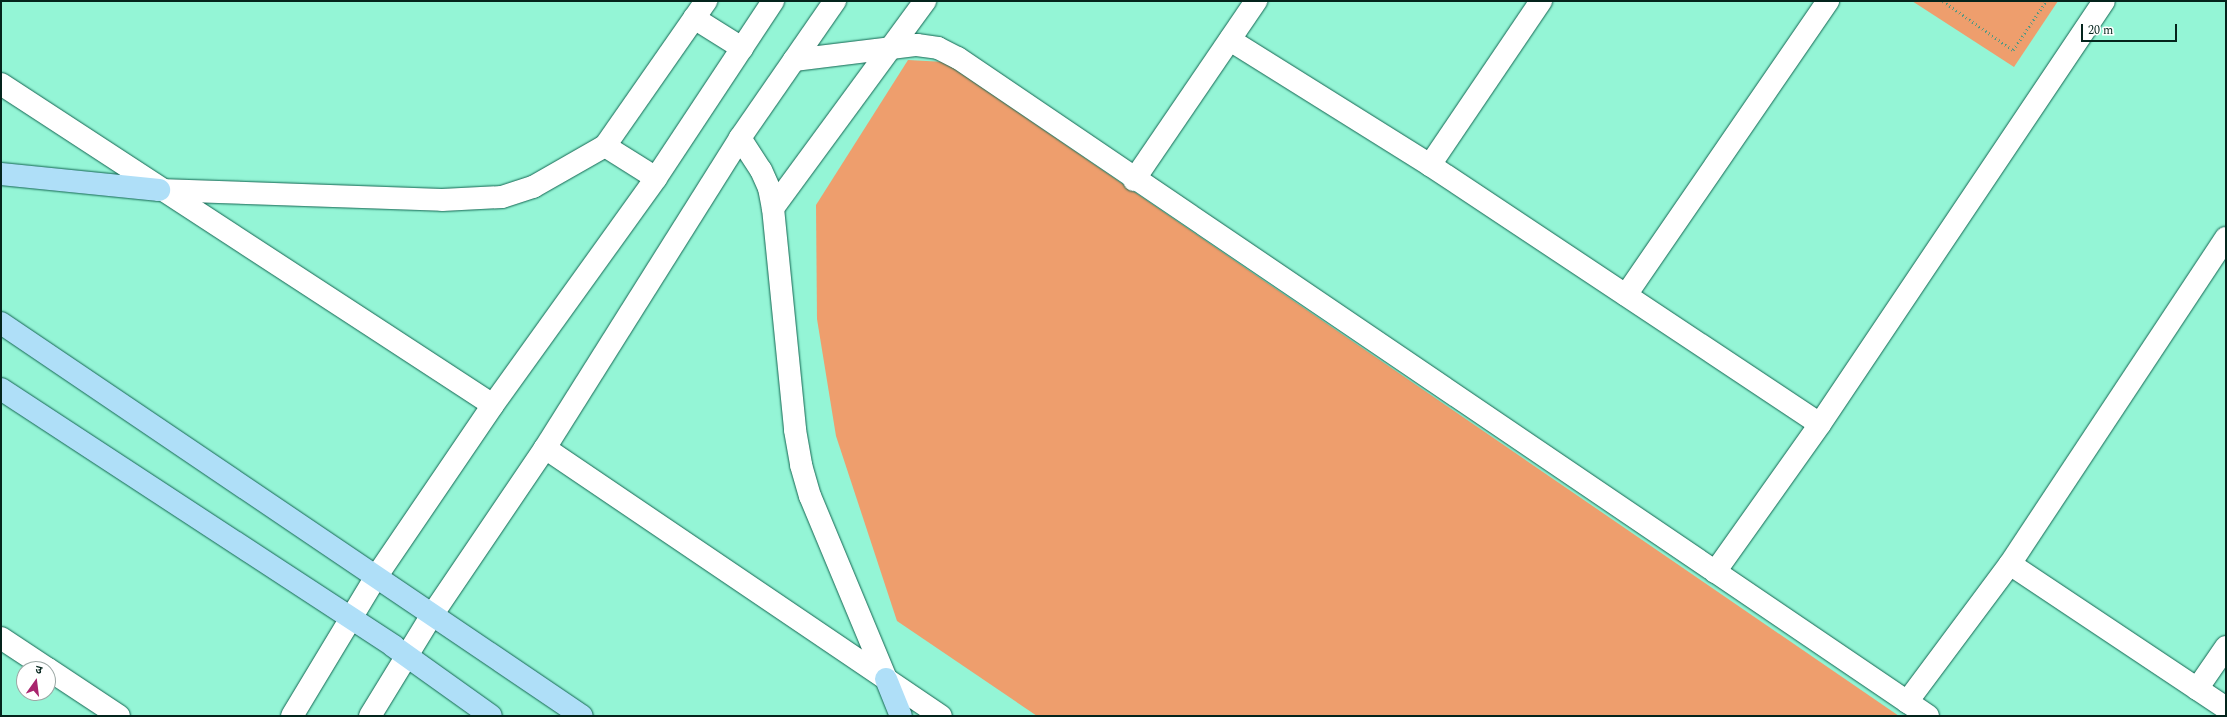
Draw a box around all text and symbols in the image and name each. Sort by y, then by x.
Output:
scale bar [2083,16,2179,42]
text: 20 m [2088,21,2113,40]
north arrow [16,661,56,701]
text: उ [34,661,44,679]

